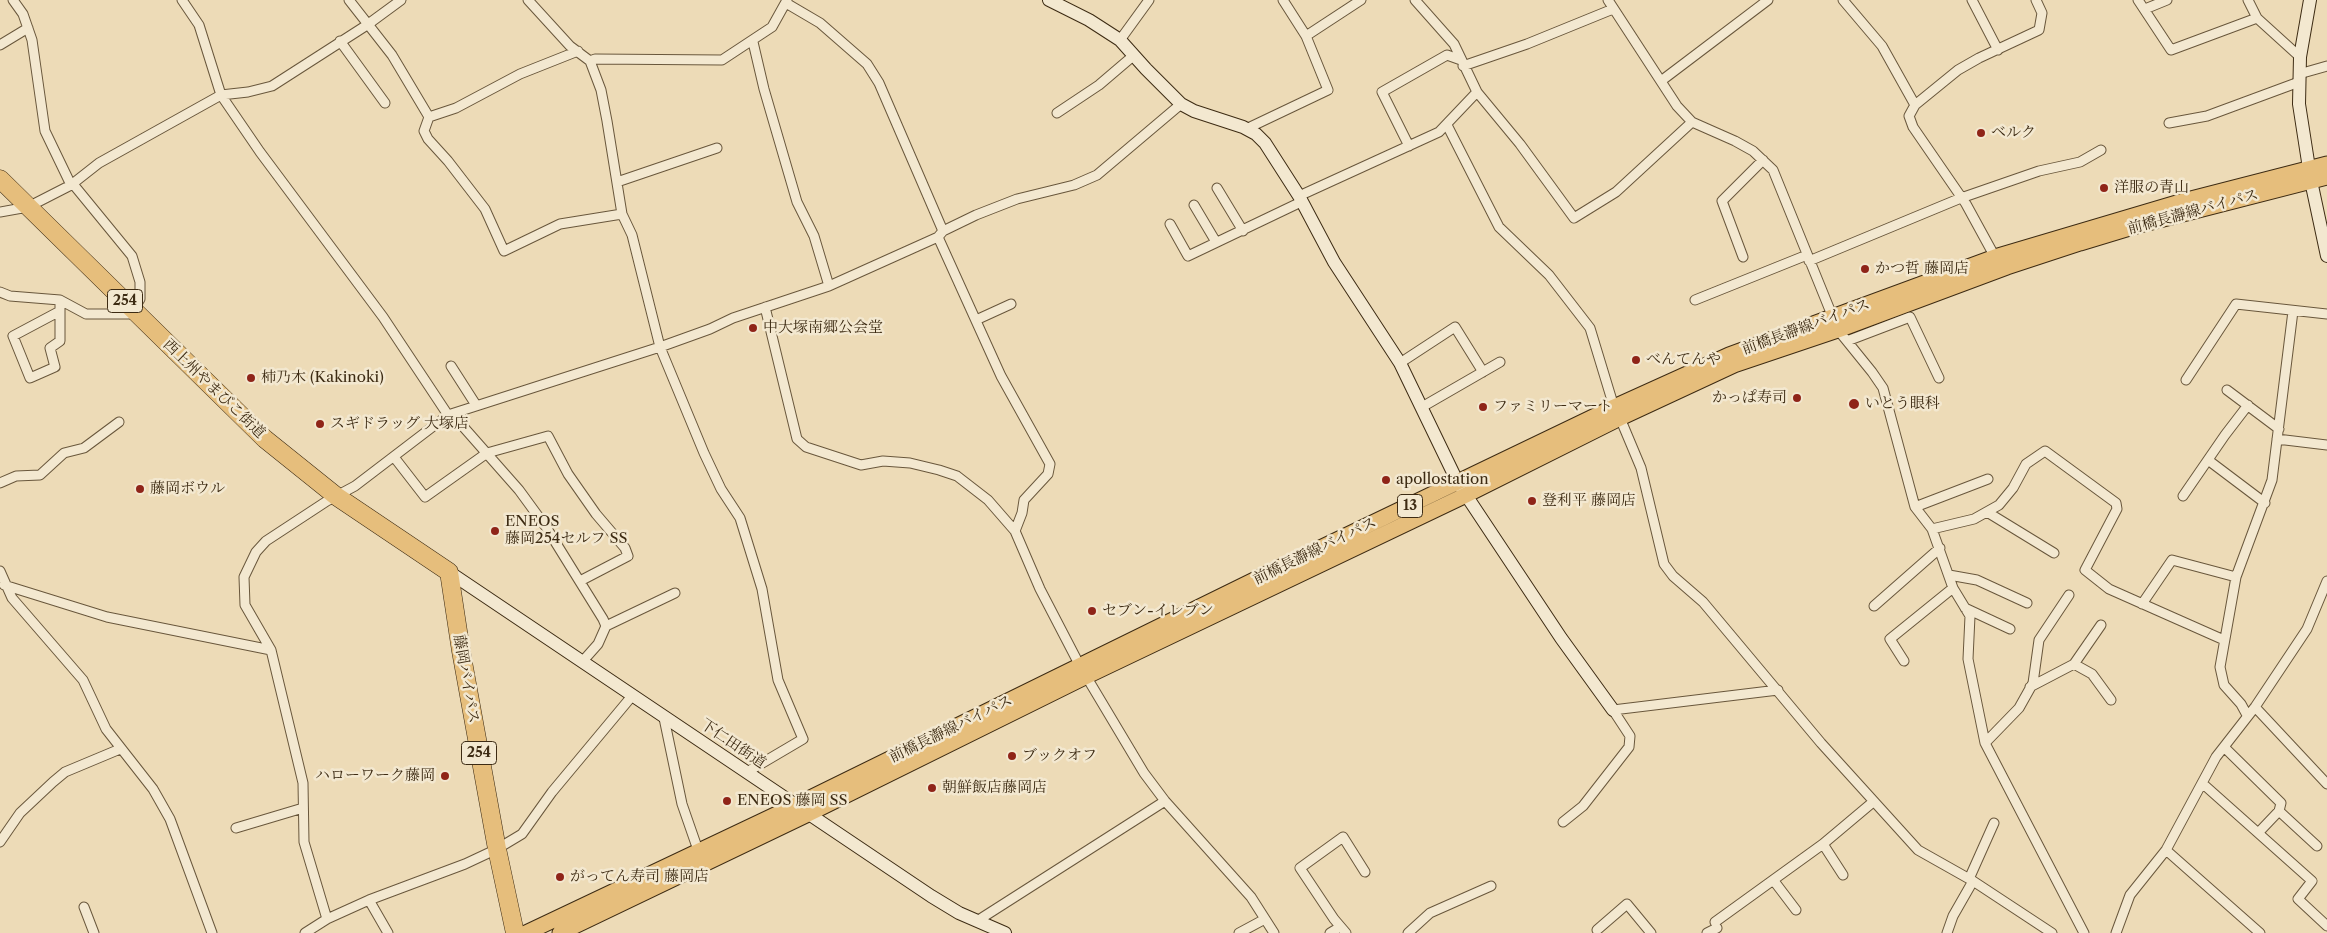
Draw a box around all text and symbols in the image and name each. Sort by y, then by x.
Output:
place label: ベルク [1991,124,2036,142]
marker: ベルク [1975,127,1987,139]
place label: 洋服の青山 [2114,179,2189,197]
marker: 洋服の青山 [2098,182,2110,194]
street label: 前橋長瀞線バイパス [2125,186,2261,238]
place label: かつ哲 藤岡店 [1875,260,1969,278]
marker: かつ哲 藤岡店 [1859,263,1871,275]
road number: 254 [108,290,142,312]
street label: 前橋長瀞線バイパス [1739,295,1873,359]
place label: 中大塚南郷公会堂 [763,319,883,337]
marker: 中大塚南郷公会堂 [747,322,759,334]
street label: 西上州やまびこ街道 [159,336,269,442]
place label: べんてんや [1646,351,1721,369]
marker: べんてんや [1630,354,1642,366]
place label: 柿乃木 (Kakinoki) [261,369,384,387]
marker: 柿乃木 (Kakinoki) [245,372,257,384]
place label: かっぱ寿司 [1712,389,1787,407]
marker: かっぱ寿司 [1791,392,1803,404]
place label: いとう眼科 [1865,395,1940,413]
marker: いとう眼科 [1847,397,1861,411]
place label: ファミリーマート [1493,398,1613,416]
marker: ファミリーマート [1477,401,1489,413]
place label: スギドラッグ 大塚店 [330,415,469,433]
marker: スギドラッグ 大塚店 [314,418,326,430]
place label: apollostation [1396,471,1489,489]
marker: apollostation [1380,474,1392,486]
place label: 藤岡ボウル [150,480,225,498]
marker: 藤岡ボウル [134,483,146,495]
place label: 登利平 藤岡店 [1542,492,1636,510]
road number: 13 [1398,494,1422,518]
marker: 登利平 藤岡店 [1526,495,1538,507]
place label: ENEOS 藤岡254セルフ SS [505,513,627,548]
street label: 前橋長瀞線バイパス [1250,513,1380,589]
marker: ENEOS 藤岡254セルフ SS [489,525,501,537]
place label: セブン-イレブン [1102,602,1214,620]
marker: セブン-イレブン [1086,605,1098,617]
street label: 藤岡バイパス [449,633,483,725]
street label: 前橋長瀞線バイパス [886,691,1016,767]
street label: 下仁田街道 [697,716,769,772]
road number: 254 [462,741,496,764]
place label: ブックオフ [1022,747,1097,765]
marker: ブックオフ [1006,750,1018,762]
place label: ハローワーク藤岡 [315,767,435,785]
marker: ハローワーク藤岡 [439,770,451,782]
place label: 朝鮮飯店藤岡店 [942,779,1047,797]
marker: 朝鮮飯店藤岡店 [926,782,938,794]
place label: ENEOS 藤岡 SS [737,792,847,810]
marker: ENEOS 藤岡 SS [721,795,733,807]
place label: がってん寿司 藤岡店 [570,868,709,886]
marker: がってん寿司 藤岡店 [554,871,566,883]

